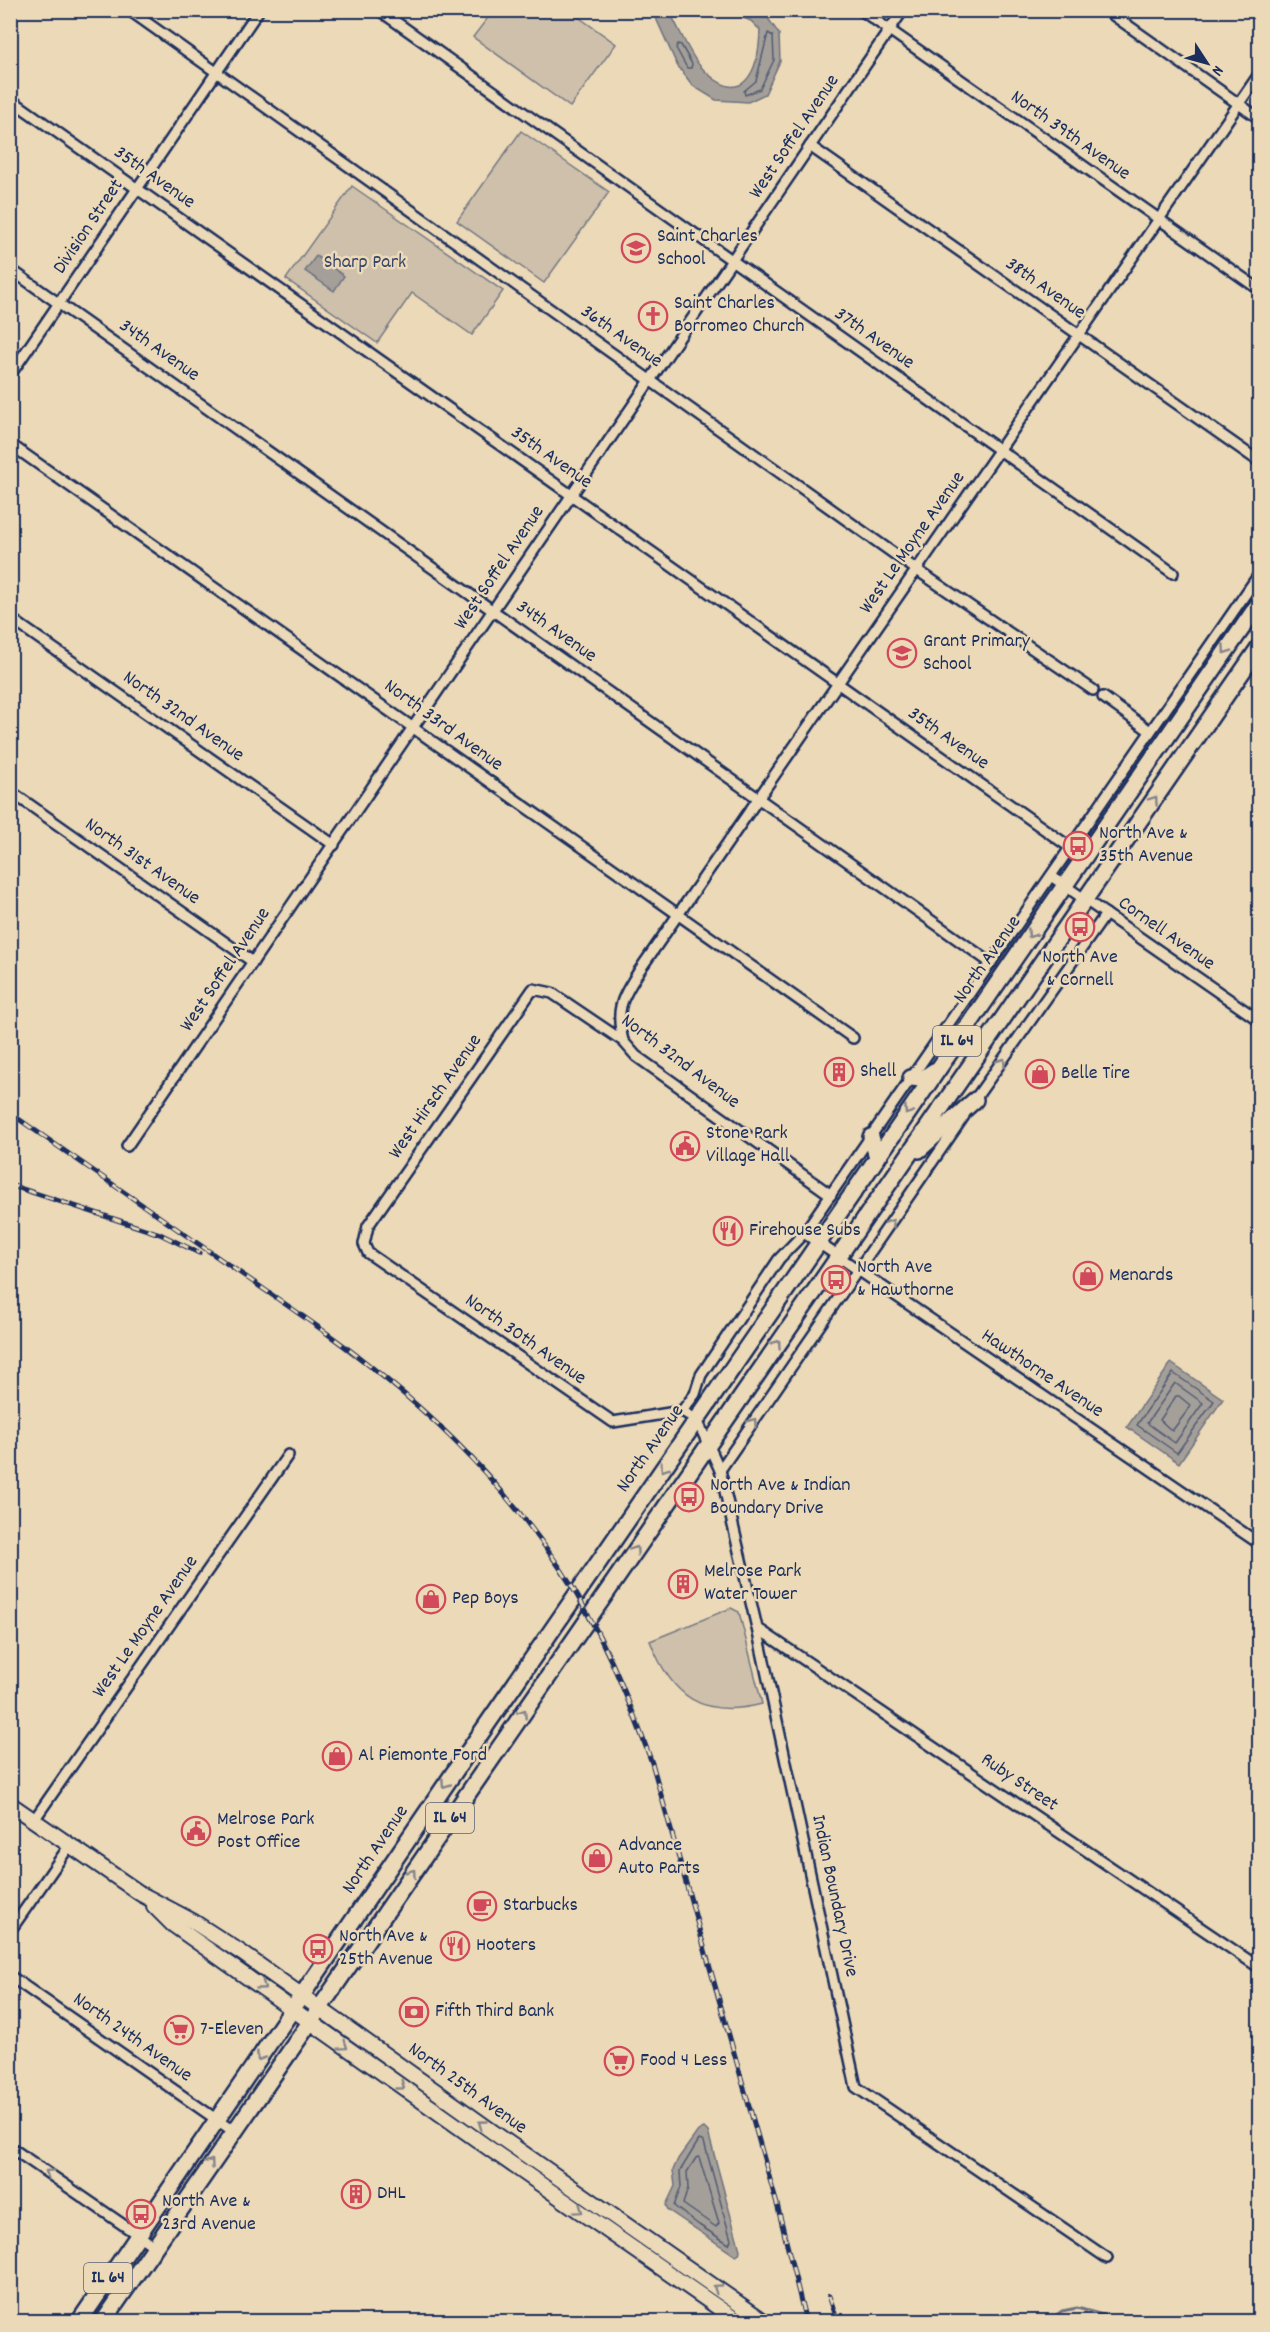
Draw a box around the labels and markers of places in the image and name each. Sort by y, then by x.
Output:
place label: Saint Charles School [657,223,758,274]
school or university icon: Saint Charles School [620,232,652,264]
place label: Saint Charles Borromeo Church [674,290,804,341]
church icon: Saint Charles Borromeo Church [637,300,669,332]
place label: Grant Primary School [923,628,1031,679]
school or university icon: Grant Primary School [886,637,918,669]
place label: North Ave & 35th Avenue [1099,820,1193,871]
bus stop icon: North Ave & 35th Avenue [1062,830,1094,862]
bus stop icon: North Ave & Cornell [1064,911,1096,943]
place label: North Ave & Cornell [1042,944,1118,995]
building icon: Shell [823,1056,855,1088]
place label: Shell [860,1058,897,1086]
shop icon: Belle Tire [1024,1058,1056,1090]
place label: Belle Tire [1061,1060,1130,1088]
place label: Stone Park Village Hall [706,1120,790,1171]
public building icon: Stone Park Village Hall [669,1130,701,1162]
restaurant icon: Firehouse Subs [712,1215,744,1247]
place label: Firehouse Subs [749,1217,861,1245]
place label: North Ave & Hawthorne [857,1254,954,1305]
shop icon: Menards [1072,1260,1104,1292]
place label: Menards [1109,1262,1173,1290]
bus stop icon: North Ave & Hawthorne [820,1264,852,1296]
place label: North Ave & Indian Boundary Drive [710,1472,850,1523]
bus stop icon: North Ave & Indian Boundary Drive [673,1481,705,1513]
place label: Melrose Park Water Tower [704,1558,801,1609]
building icon: Melrose Park Water Tower [667,1568,699,1600]
shop icon: Pep Boys [415,1583,447,1615]
place label: Pep Boys [452,1585,519,1613]
shop icon: Al Piemonte Ford [321,1740,353,1772]
place label: Al Piemonte Ford [358,1742,487,1770]
place label: Melrose Park Post Office [217,1806,314,1857]
public building icon: Melrose Park Post Office [180,1815,212,1847]
place label: Advance Auto Parts [618,1832,700,1883]
shop icon: Advance Auto Parts [581,1842,613,1874]
cafe icon: Starbucks [466,1890,498,1922]
place label: Starbucks [503,1892,578,1920]
place label: North Ave & 25th Avenue [339,1923,433,1974]
restaurant icon: Hooters [439,1930,471,1962]
place label: Hooters [476,1932,536,1960]
bus stop icon: North Ave & 25th Avenue [302,1933,334,1965]
bank icon: Fifth Third Bank [398,1996,430,2028]
place label: Fifth Third Bank [435,1998,554,2026]
supermarket icon: 7-Eleven [163,2014,195,2046]
place label: 7-Eleven [200,2016,264,2044]
supermarket icon: Food 4 Less [603,2045,635,2077]
place label: Food 4 Less [640,2047,727,2075]
building icon: DHL [340,2178,372,2210]
place label: DHL [377,2180,406,2208]
place label: North Ave & 23rd Avenue [162,2188,256,2239]
bus stop icon: North Ave & 23rd Avenue [125,2198,157,2230]

